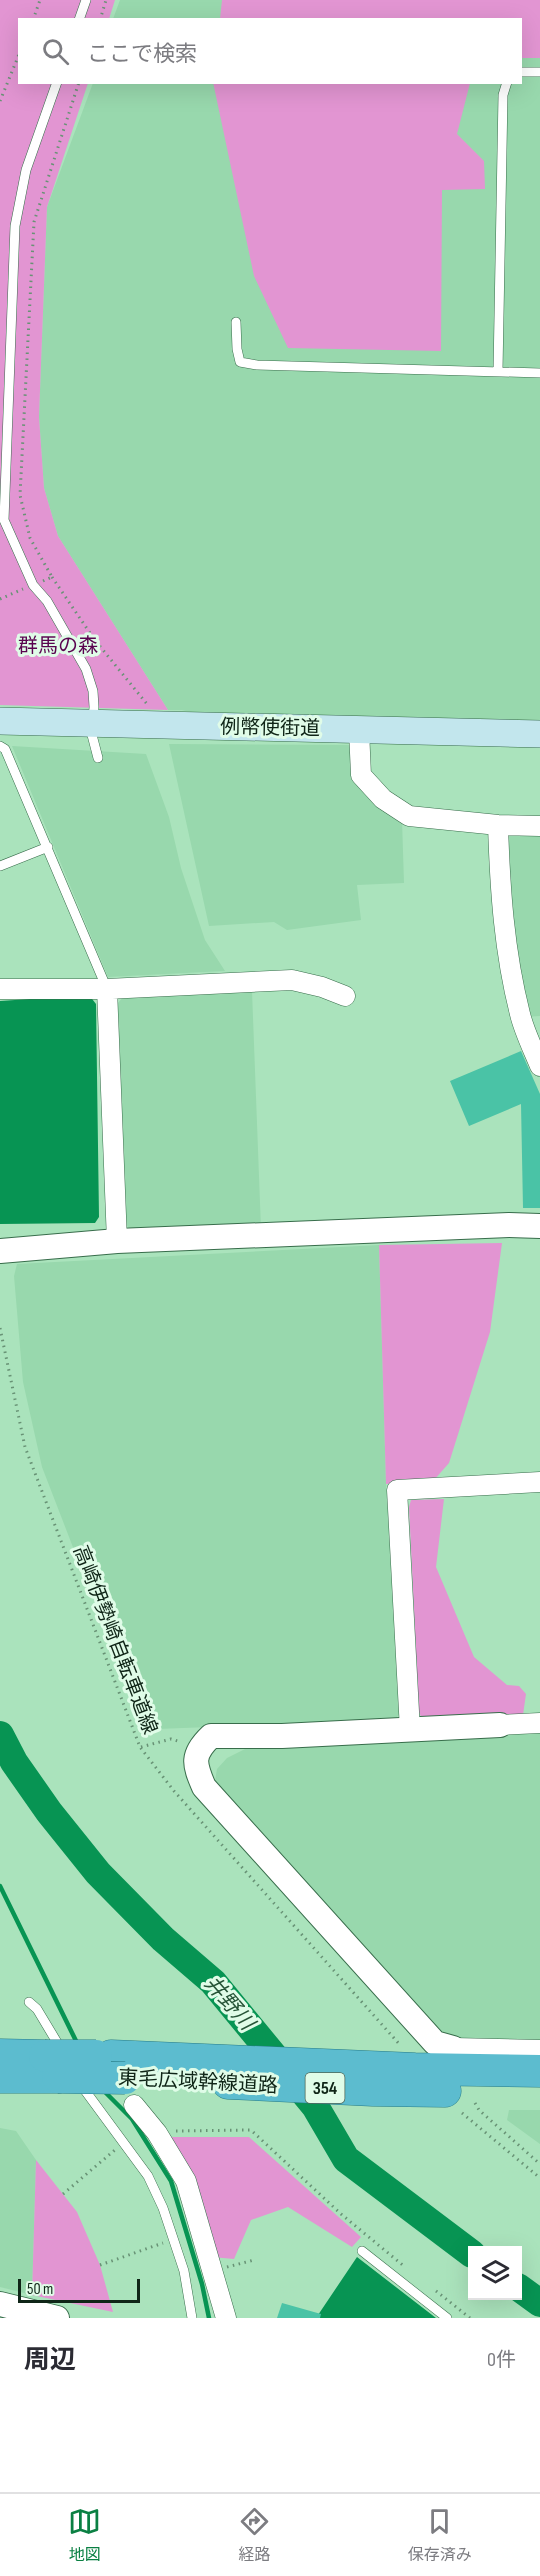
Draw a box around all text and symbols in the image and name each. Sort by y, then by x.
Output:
search box [18,18,522,84]
icon: search [39,35,72,68]
text: ここで検索 [87,41,197,68]
park label: 群馬の森 [18,634,98,658]
street label: 例幣使街道 [220,715,320,741]
street label: 高崎伊勢崎自転車道線 [68,1542,162,1738]
water label: 井野川 [199,1971,260,2036]
street label: 東毛広域幹線道路 [117,2066,279,2098]
road number: 354 [306,2073,344,2103]
map controls [468,2246,522,2300]
button: layers [468,2246,522,2300]
scale bar [18,2276,140,2304]
text: 50 m [27,2280,53,2299]
text: 周辺 [24,2345,76,2376]
text: 0件 [487,2348,516,2372]
tab: 地図 [68,2505,101,2565]
tab: 経路 [238,2505,271,2565]
tab: 保存済み [408,2505,472,2565]

